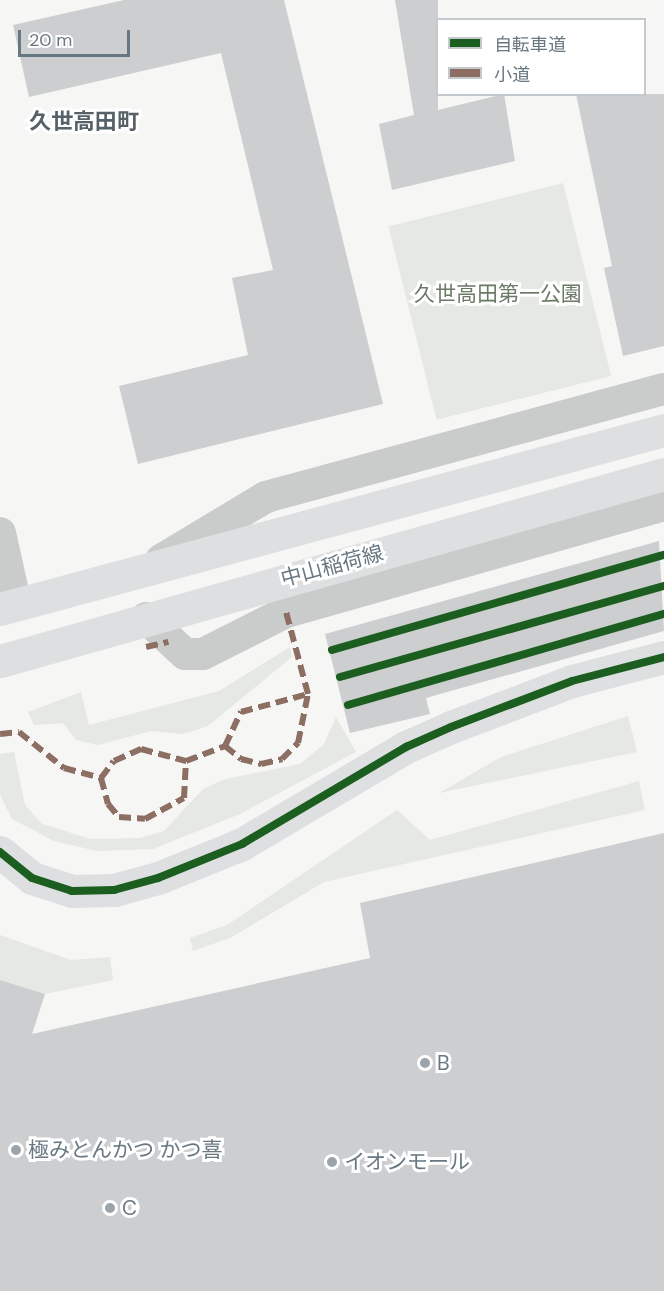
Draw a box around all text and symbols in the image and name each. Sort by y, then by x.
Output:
scale bar [21,18,134,56]
legend [436,18,646,96]
text: 20 m [29,28,72,52]
text: 自転車道 [494,33,566,57]
text: 小道 [494,63,530,87]
district label: 久世高田町 [29,109,139,135]
park label: 久世高田第一公園 [414,281,582,307]
street label: 中山稲荷線 [278,540,386,592]
place label: B [437,1050,450,1076]
marker: B [418,1056,432,1070]
place label: 極みとんかつ かつ喜 [28,1137,223,1163]
marker: 極みとんかつ かつ喜 [9,1143,23,1157]
place label: イオンモール [344,1149,470,1175]
marker: イオンモール [325,1155,339,1169]
place label: C [122,1195,137,1221]
marker: C [103,1201,117,1215]

